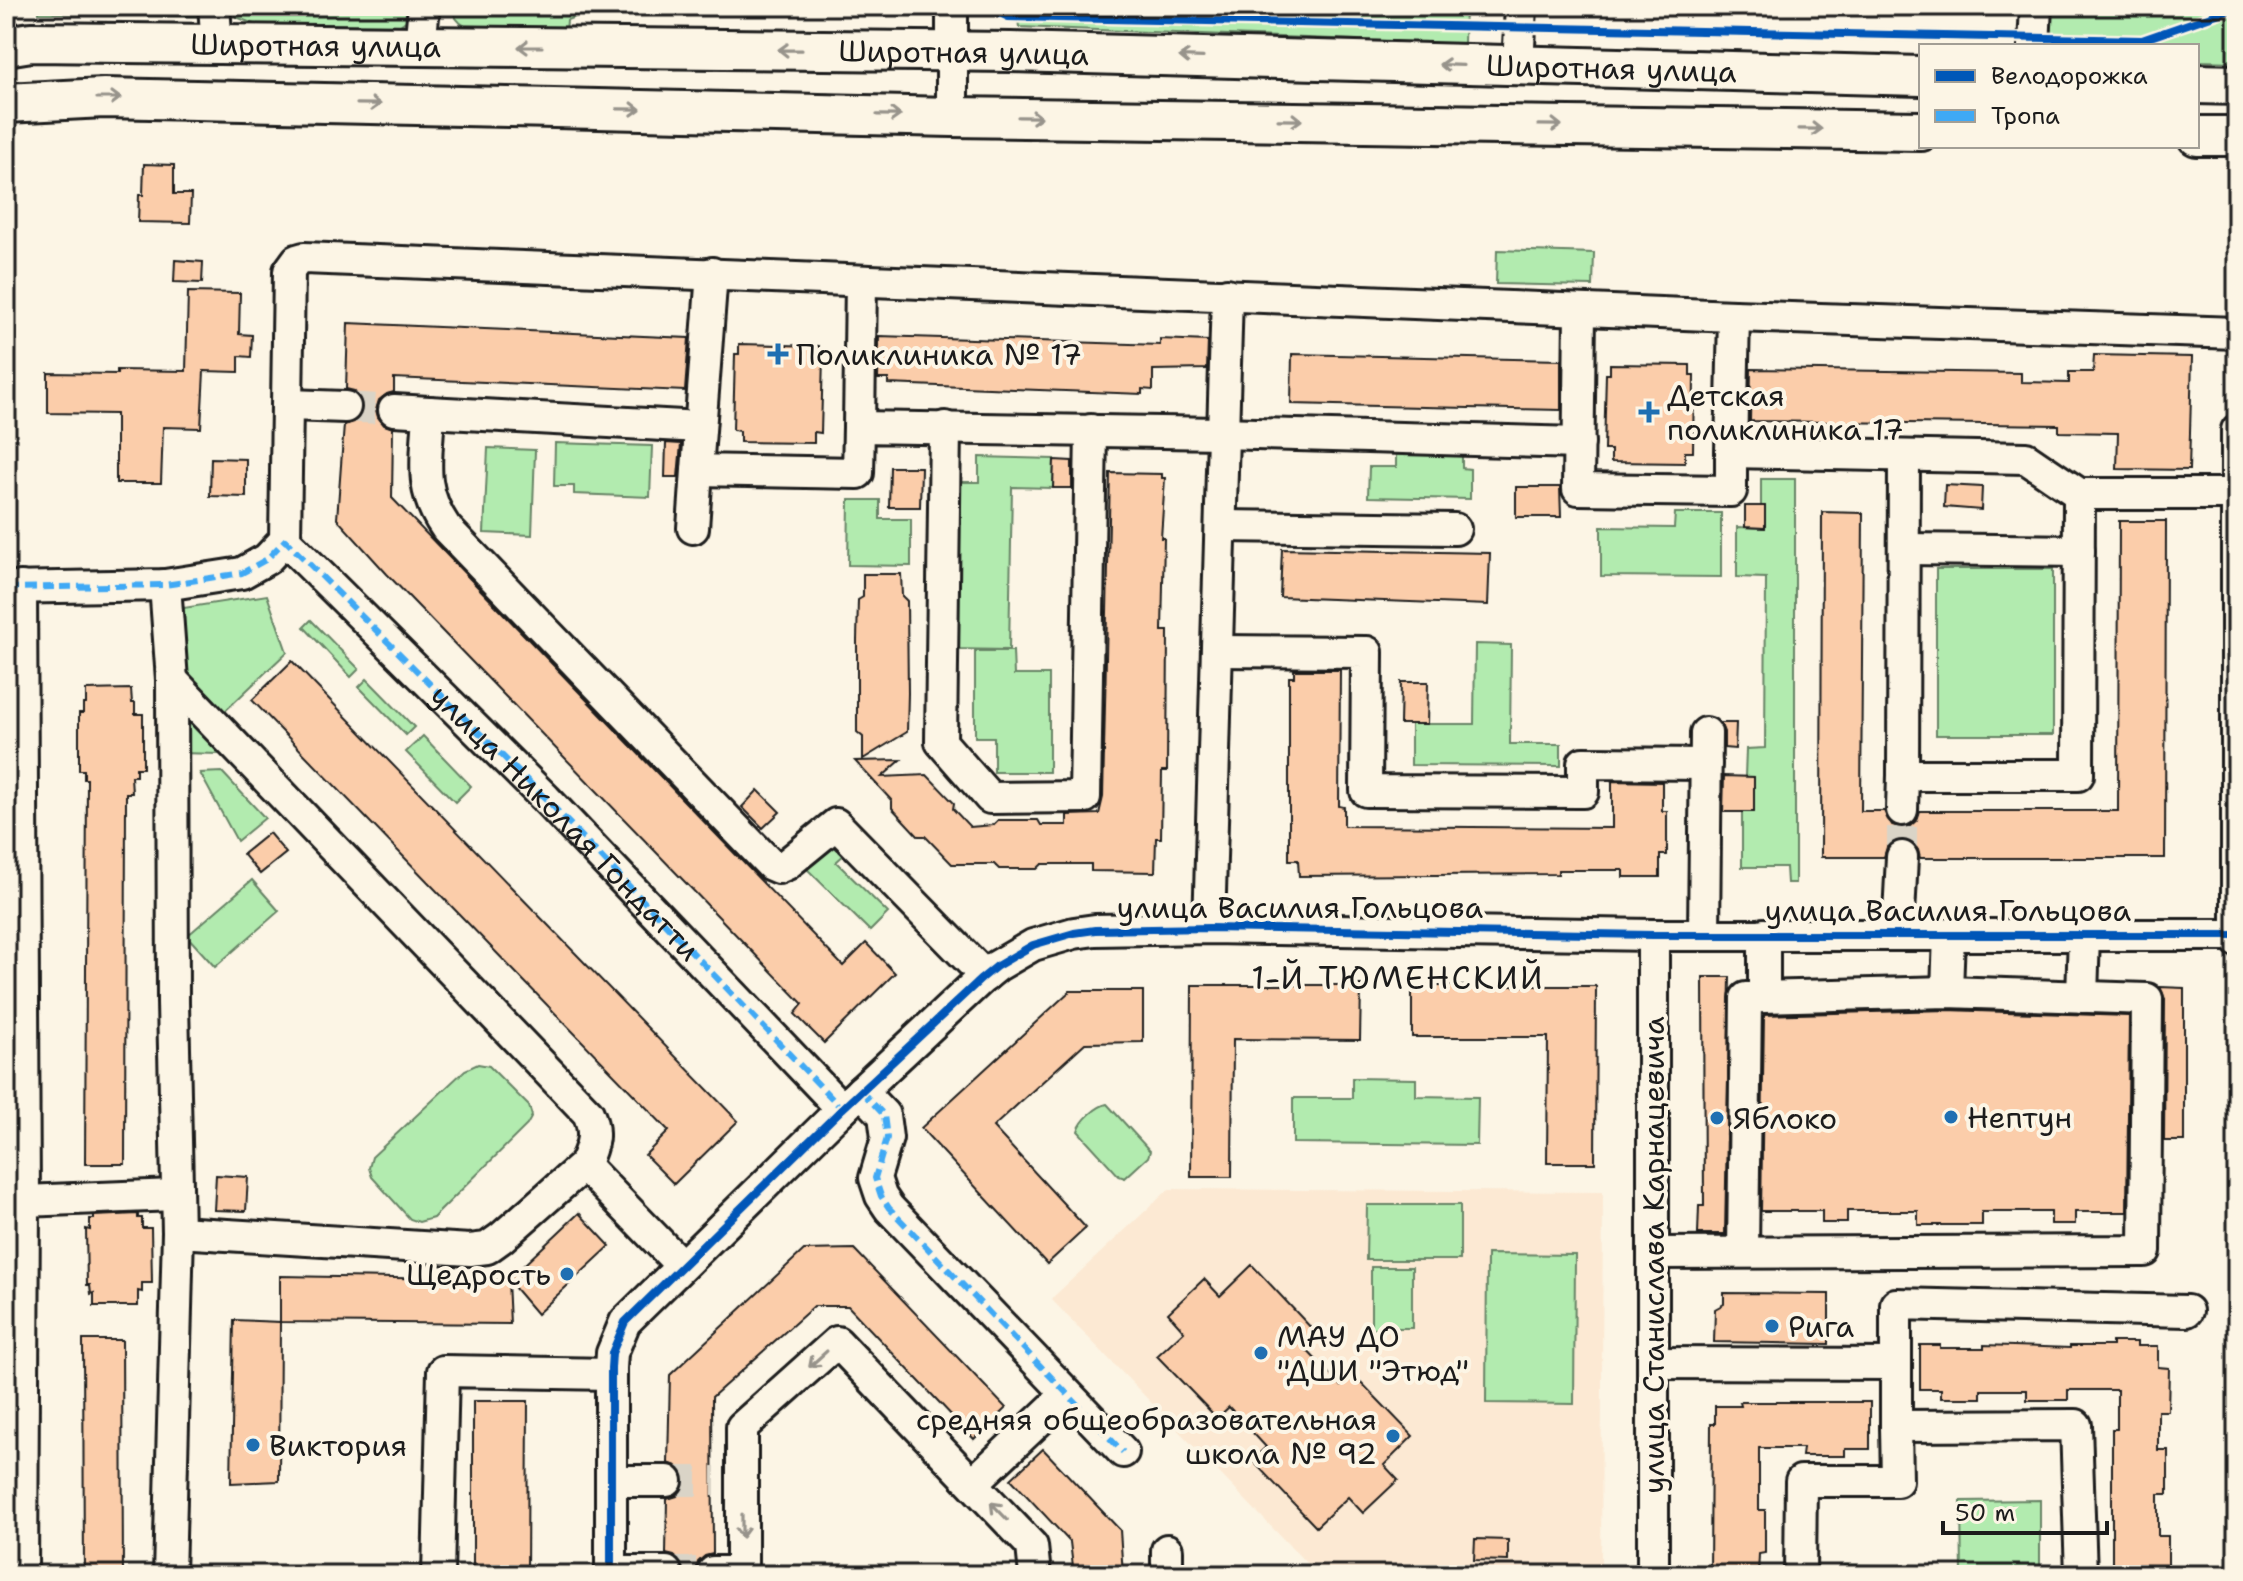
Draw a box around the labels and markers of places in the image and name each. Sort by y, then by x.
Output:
place label: Поликлиника № 17 [796,334,1082,375]
marker: Поликлиника № 17 [767,343,789,365]
place label: Детская поликлиника 17 [1667,375,1904,450]
marker: Детская поликлиника 17 [1638,401,1660,423]
place label: Нептун [1967,1097,2072,1138]
place label: Яблоко [1733,1098,1837,1139]
marker: Нептун [1942,1108,1960,1126]
marker: Яблоко [1708,1109,1726,1127]
place label: Щедрость [406,1254,551,1295]
marker: Щедрость [558,1265,576,1283]
place label: Рига [1788,1306,1855,1347]
place label: МАУ ДО "ДШИ "Этюд" [1277,1316,1469,1391]
marker: Рига [1763,1317,1781,1335]
marker: МАУ ДО "ДШИ "Этюд" [1252,1344,1270,1362]
place label: средняя общеобразовательная школа № 92 [916,1399,1377,1474]
place label: Виктория [269,1425,407,1466]
marker: средняя общеобразовательная школа № 92 [1384,1427,1402,1445]
marker: Виктория [244,1436,262,1454]

